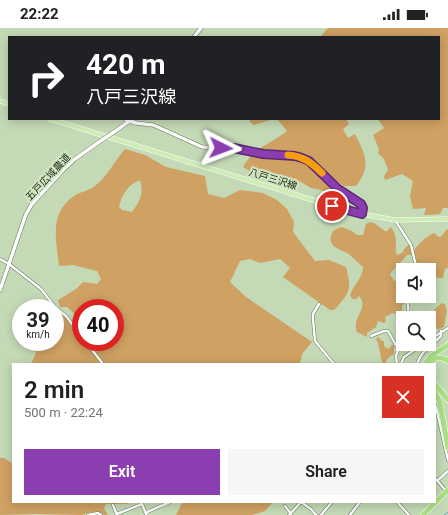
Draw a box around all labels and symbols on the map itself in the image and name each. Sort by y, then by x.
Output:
position arrow [200,127,242,169]
street label: 五戸広域農道 [24,151,72,203]
street label: 八戸三沢線 [247,166,299,192]
pin [315,189,349,223]
speed limit sign: 40 [72,299,124,351]

